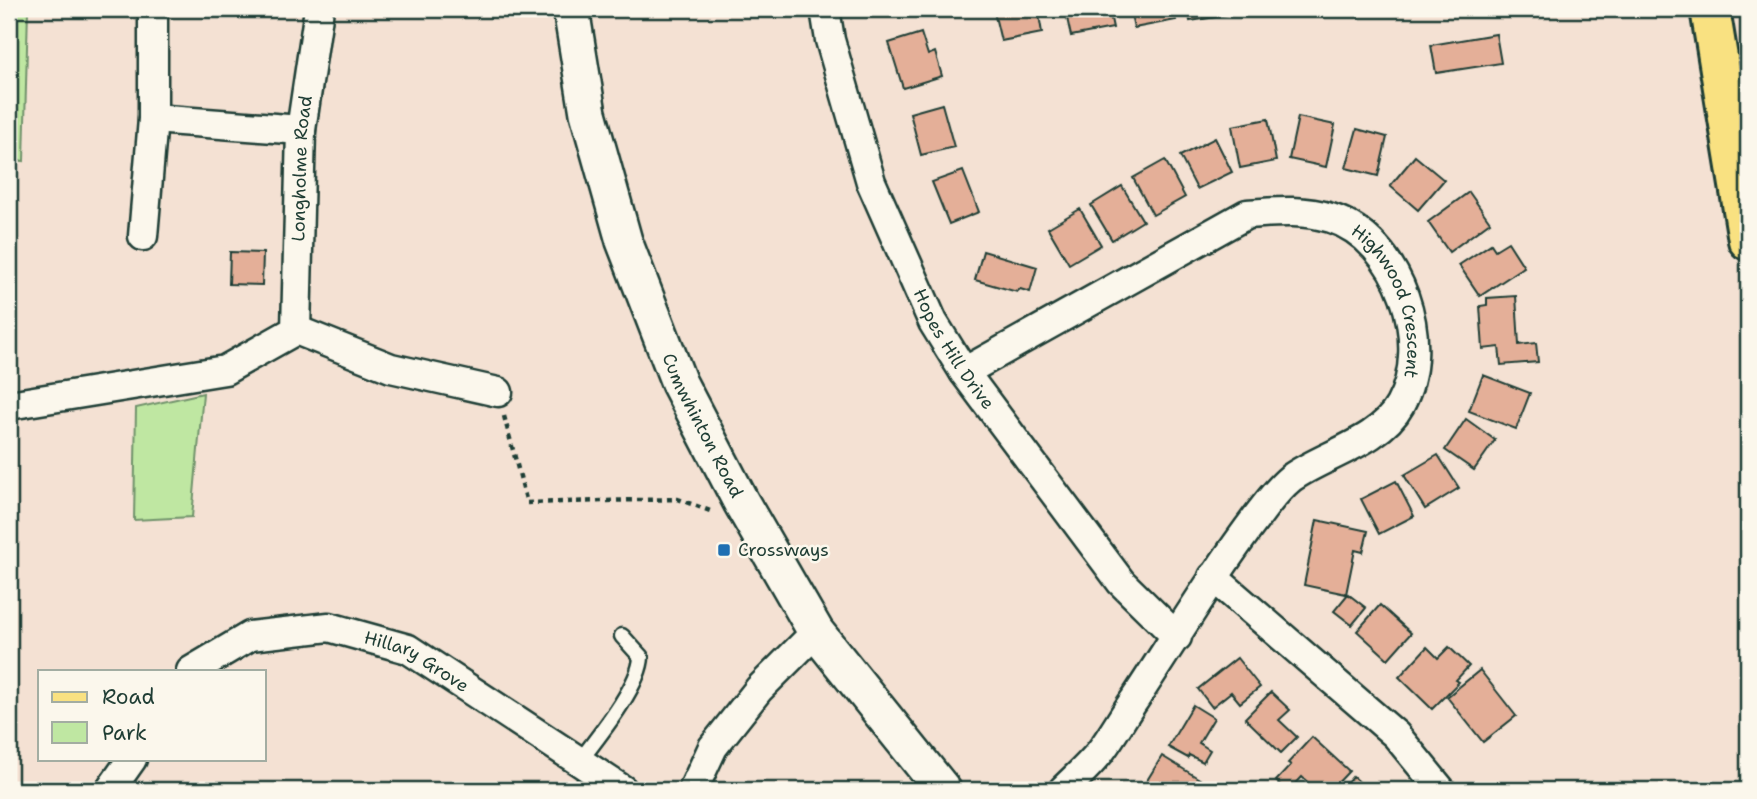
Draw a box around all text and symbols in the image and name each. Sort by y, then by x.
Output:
street label: Longholme Road [286,94,318,242]
street label: Highwood Crescent [1346,219,1425,380]
street label: Hopes Hill Drive [908,285,1000,414]
street label: Cumwhinton Road [657,350,749,502]
place label: Crossways [738,538,829,562]
marker: Crossways [716,542,732,558]
street label: Hillary Grove [362,625,474,698]
legend [38,670,266,760]
text: Road [102,683,155,711]
text: Park [102,719,147,747]

